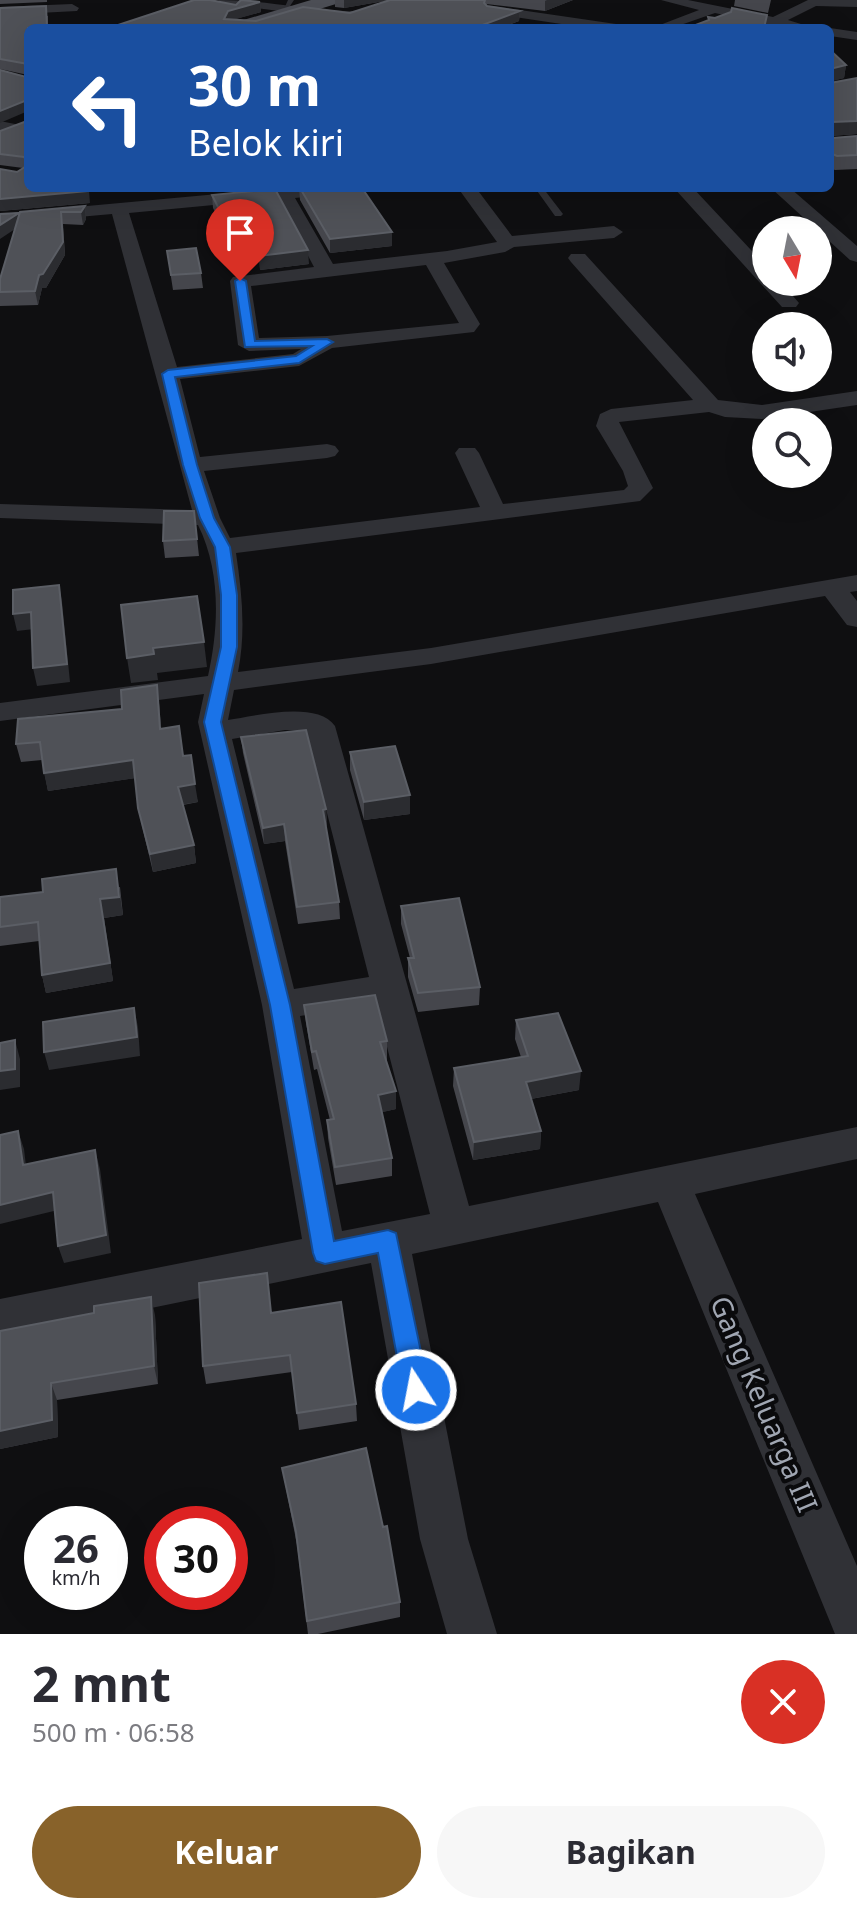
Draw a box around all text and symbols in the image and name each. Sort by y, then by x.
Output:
text: 30 m [188,46,321,122]
icon: left [56,56,160,160]
text: Belok kiri [188,118,344,167]
pin [206,199,274,281]
icon: arrive [218,211,262,255]
north arrow [752,216,832,296]
map controls [752,216,832,488]
button: sound [752,312,832,392]
button: search [752,408,832,488]
street label: Gang Keluarga III [702,1290,828,1517]
position arrow [374,1348,458,1432]
speed limit sign: 30 [144,1506,248,1610]
text: 26 [53,1520,99,1575]
text: km/h [51,1564,101,1591]
text: 2 mnt [32,1651,171,1716]
button: close [741,1660,825,1744]
text: 500 m · 06:58 [32,1714,195,1750]
button: Keluar [32,1806,421,1898]
button: Bagikan [437,1806,825,1898]

